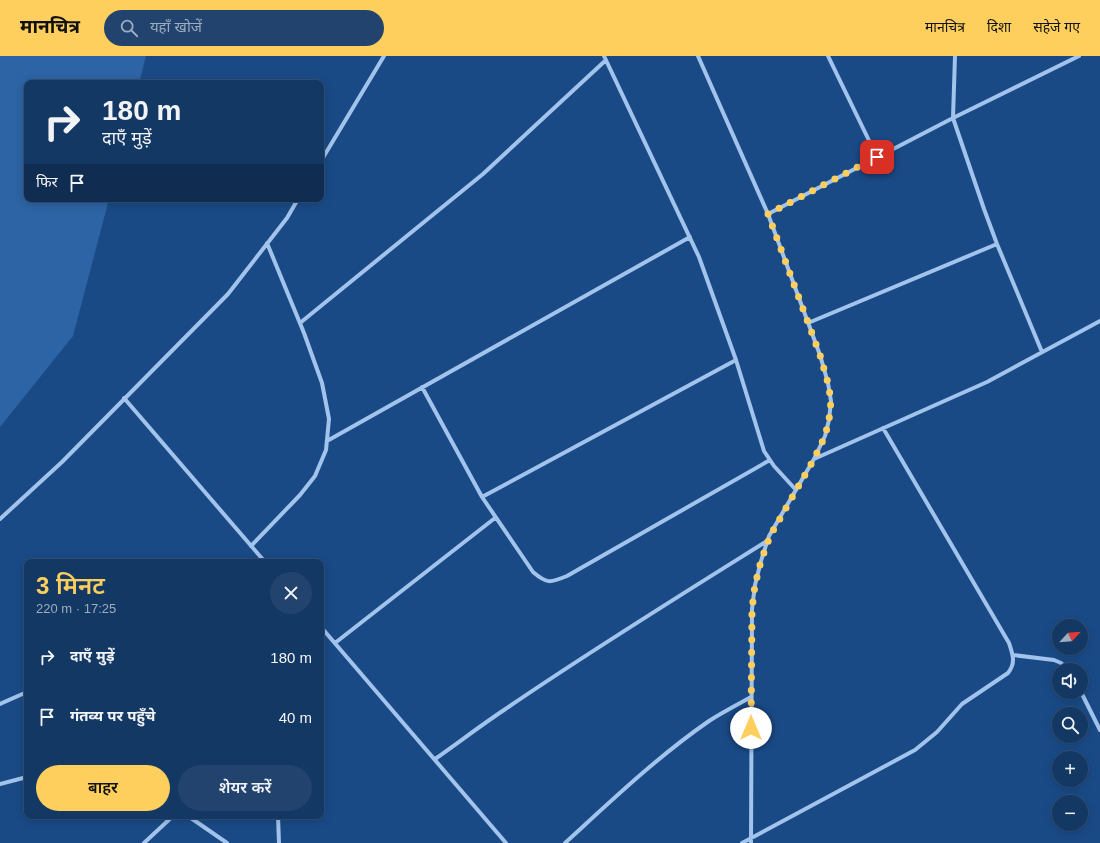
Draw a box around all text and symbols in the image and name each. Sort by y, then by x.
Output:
search box [104,10,384,46]
text: मानचित्र [20,16,80,37]
icon: search [118,17,140,39]
text: यहाँ खोजें [150,18,202,35]
text: मानचित्र [925,19,965,35]
text: दिशा [987,19,1011,35]
text: सहेजे गए [1033,19,1080,35]
text: 180 m [102,95,181,126]
icon: right [36,96,88,148]
text: दाएँ मुड़ें [102,128,152,148]
pin [860,140,894,174]
icon: arrive [866,146,888,168]
icon: arrive [66,172,88,194]
text: फिर [36,173,58,190]
text: 3 मिनट [36,572,105,599]
button: close [270,572,312,614]
text: 220 m · 17:25 [36,601,116,616]
north arrow [1052,619,1088,655]
map controls [1052,619,1088,831]
icon: right [36,646,58,668]
text: दाएँ मुड़ें [70,647,114,664]
text: 180 m [270,649,312,666]
button: sound [1052,663,1088,699]
icon: arrive [36,706,58,728]
text: गंतव्य पर पहुँचे [70,707,155,724]
position arrow [730,707,772,749]
button: search [1052,707,1088,743]
text: 40 m [279,709,312,726]
button: + [1052,751,1088,787]
button: बाहर [36,765,170,811]
button: शेयर करें [178,765,312,811]
button: − [1052,795,1088,831]

